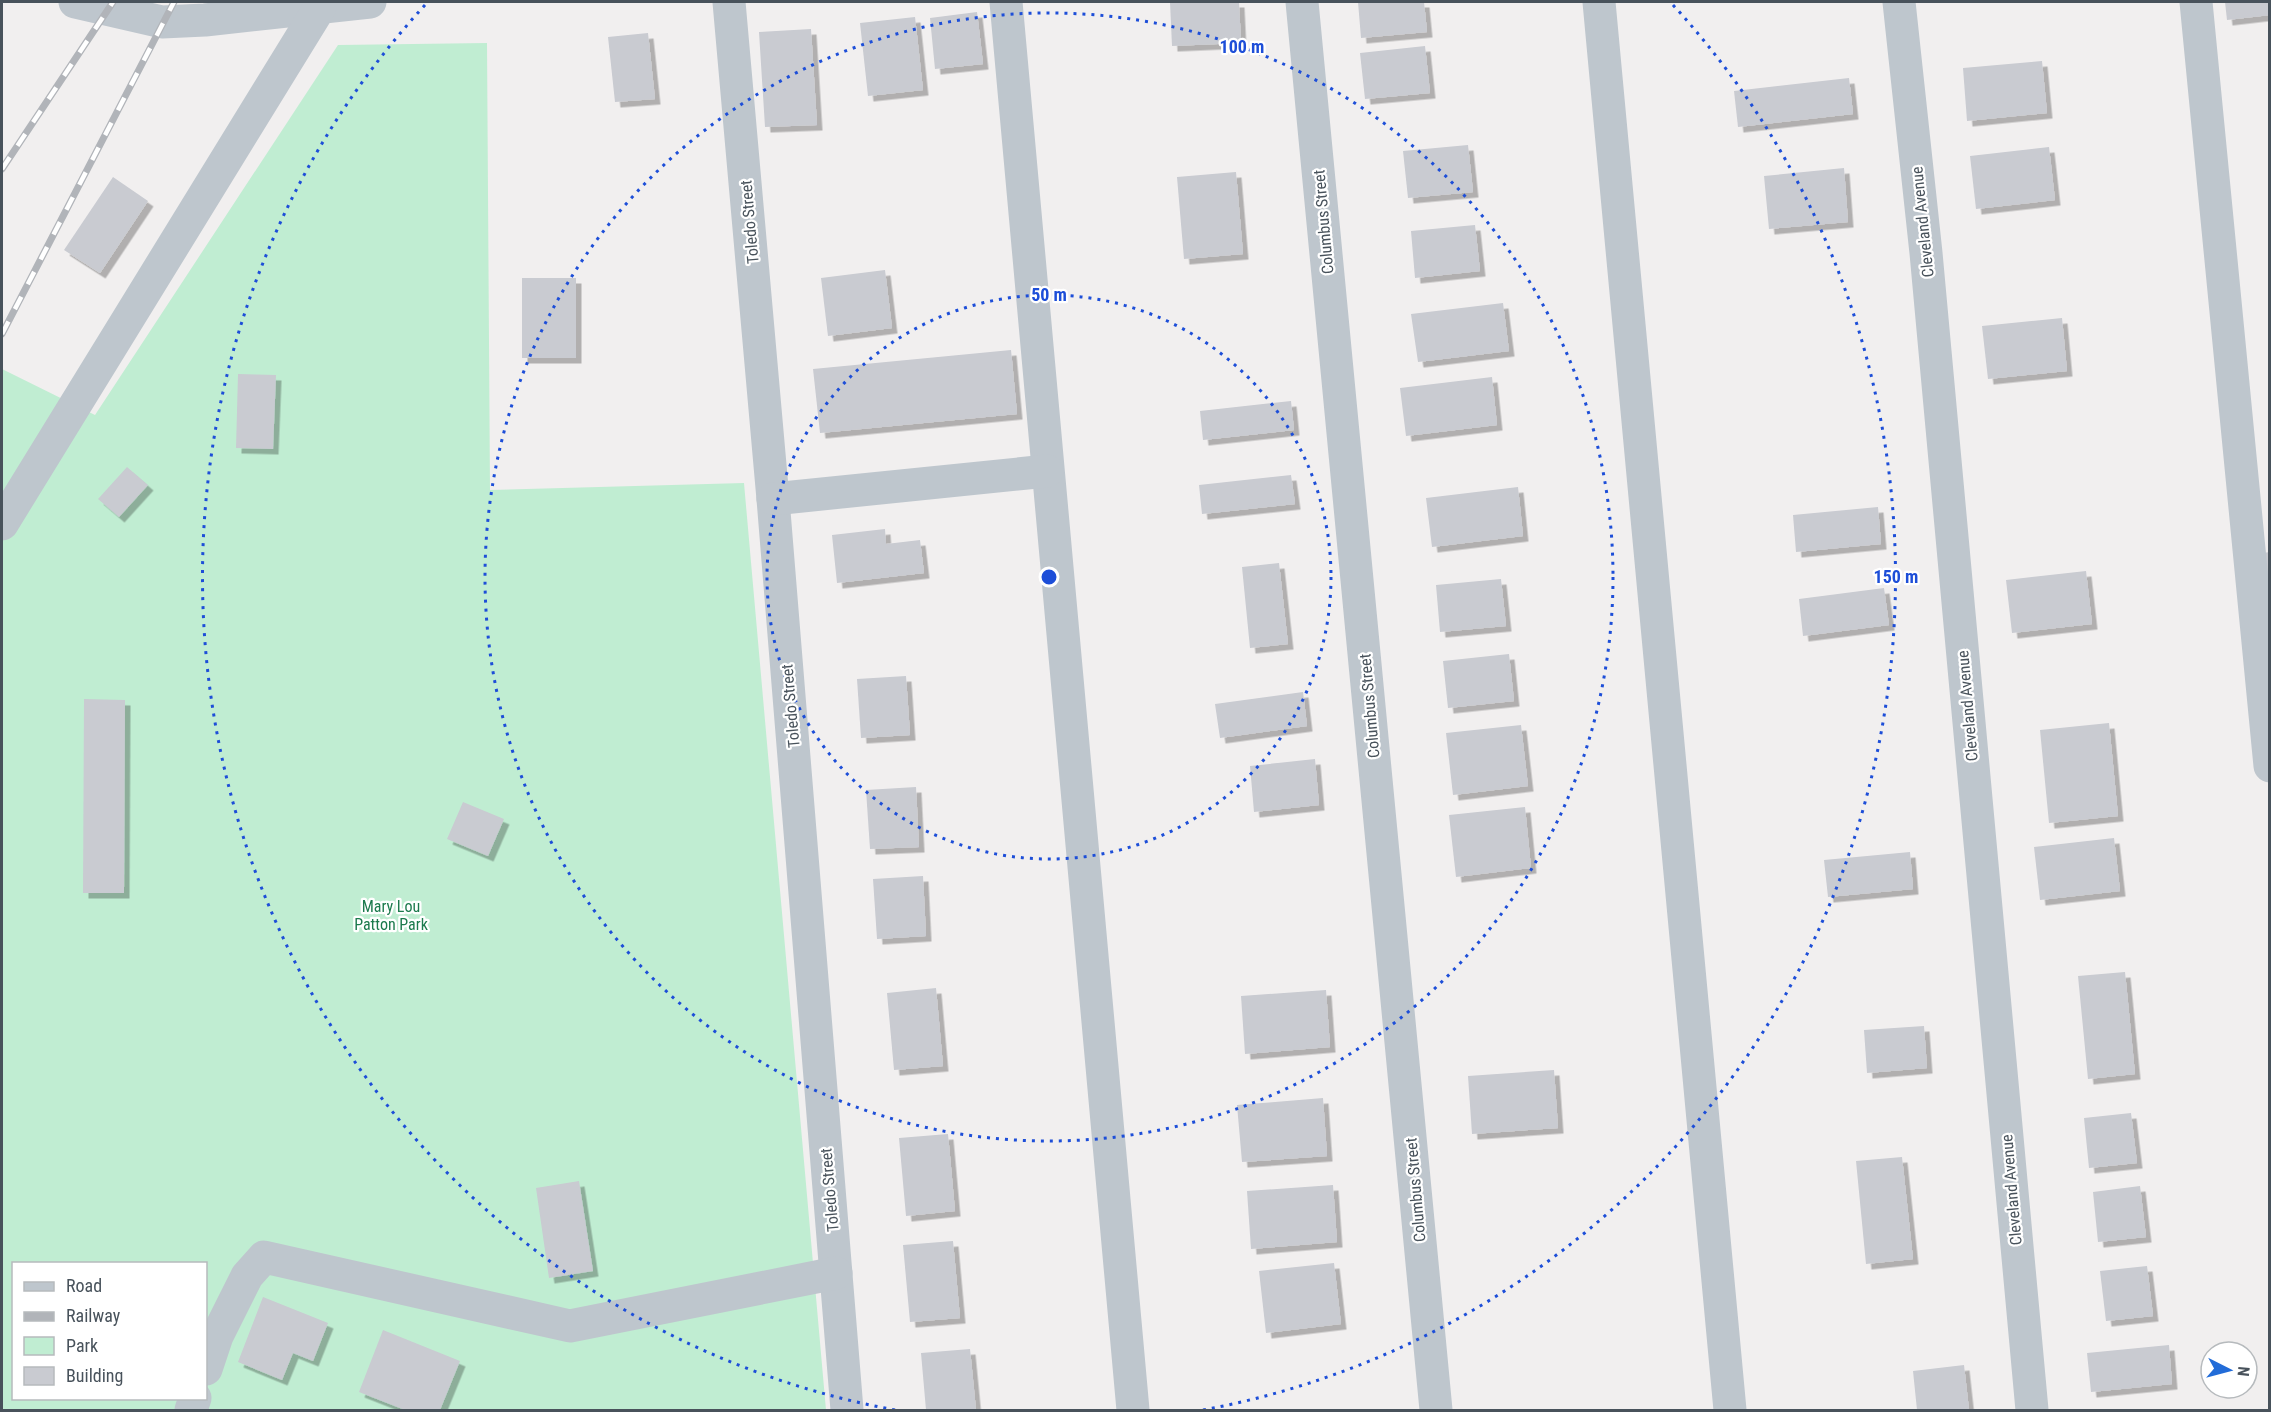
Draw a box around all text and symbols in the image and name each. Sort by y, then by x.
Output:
text: 100 m [1220,36,1264,57]
street label: Cleveland Avenue [1907,166,1938,278]
street label: Columbus Street [1309,169,1338,275]
street label: Toledo Street [736,179,763,265]
text: 50 m [1031,284,1067,305]
text: 150 m [1874,566,1918,587]
centre of rings [1039,567,1059,587]
street label: Cleveland Avenue [1953,650,1982,762]
street label: Columbus Street [1355,653,1384,759]
street label: Toledo Street [777,663,804,749]
park label: Mary Lou Patton Park [354,897,429,934]
street label: Cleveland Avenue [1997,1134,2026,1246]
street label: Columbus Street [1401,1137,1430,1243]
street label: Toledo Street [816,1147,843,1233]
legend [12,1262,207,1400]
text: Road [66,1275,102,1296]
text: Railway [66,1305,121,1326]
text: Park [66,1335,98,1356]
north arrow [2199,1340,2259,1400]
text: Building [66,1365,123,1386]
text: N [2233,1366,2253,1377]

